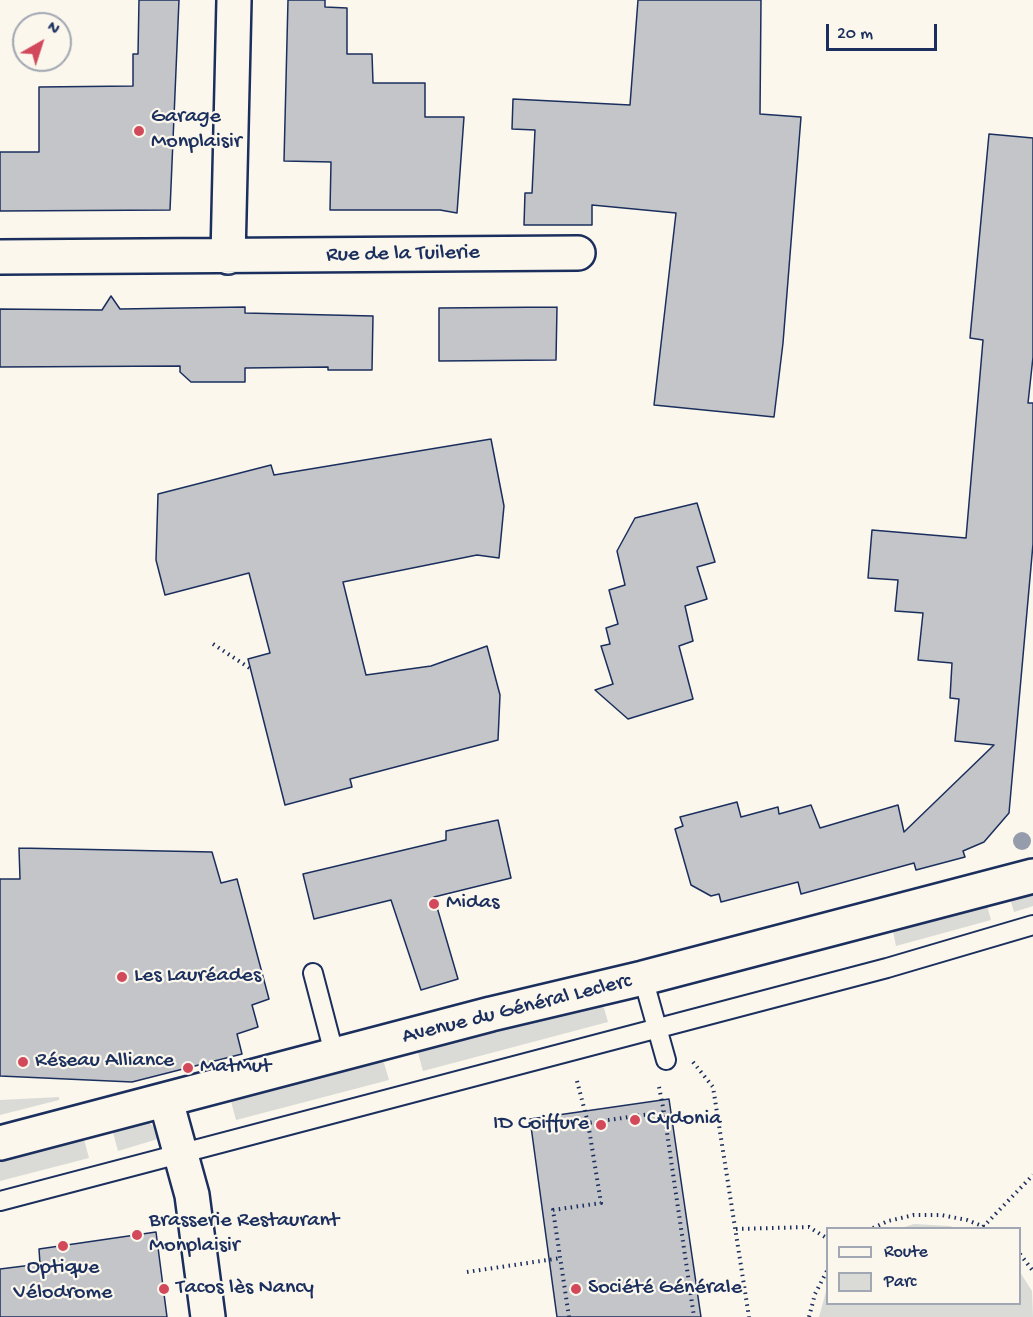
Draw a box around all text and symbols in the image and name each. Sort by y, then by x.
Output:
north arrow [12,12,72,72]
scale bar [829,12,940,50]
text: N [42,19,62,40]
text: 20 m [837,24,873,45]
place label: Garage Monplaisir [151,105,241,156]
marker: Garage Monplaisir [132,124,146,138]
street label: Rue de la Tuilerie [326,240,480,270]
place label: Midas [446,891,499,917]
marker: Midas [427,897,441,911]
place label: Les Lauréades [134,964,261,990]
street label: Avenue du Général Leclerc [400,969,634,1051]
marker: Les Lauréades [115,970,129,984]
place label: Réseau Alliance [35,1049,174,1075]
marker: Réseau Alliance [16,1055,30,1069]
place label: MatMut [200,1055,271,1081]
marker: MatMut [181,1061,195,1075]
place label: Cydonia [647,1107,721,1133]
place label: ID Coiffure [493,1112,589,1138]
marker: Cydonia [628,1113,642,1127]
marker: ID Coiffure [594,1118,608,1132]
place label: Brasserie Restaurant Monplaisir [149,1209,339,1260]
legend [826,1227,1021,1305]
marker: Brasserie Restaurant Monplaisir [130,1228,144,1242]
marker: Optique Vélodrome [56,1239,70,1253]
text: Route [884,1242,928,1263]
place label: Optique Vélodrome [14,1256,112,1308]
text: Parc [884,1272,916,1293]
place label: Tacos lès Nancy [176,1276,314,1302]
place label: Société Générale [588,1276,742,1302]
marker: Tacos lès Nancy [157,1282,171,1296]
marker: Société Générale [569,1282,583,1296]

